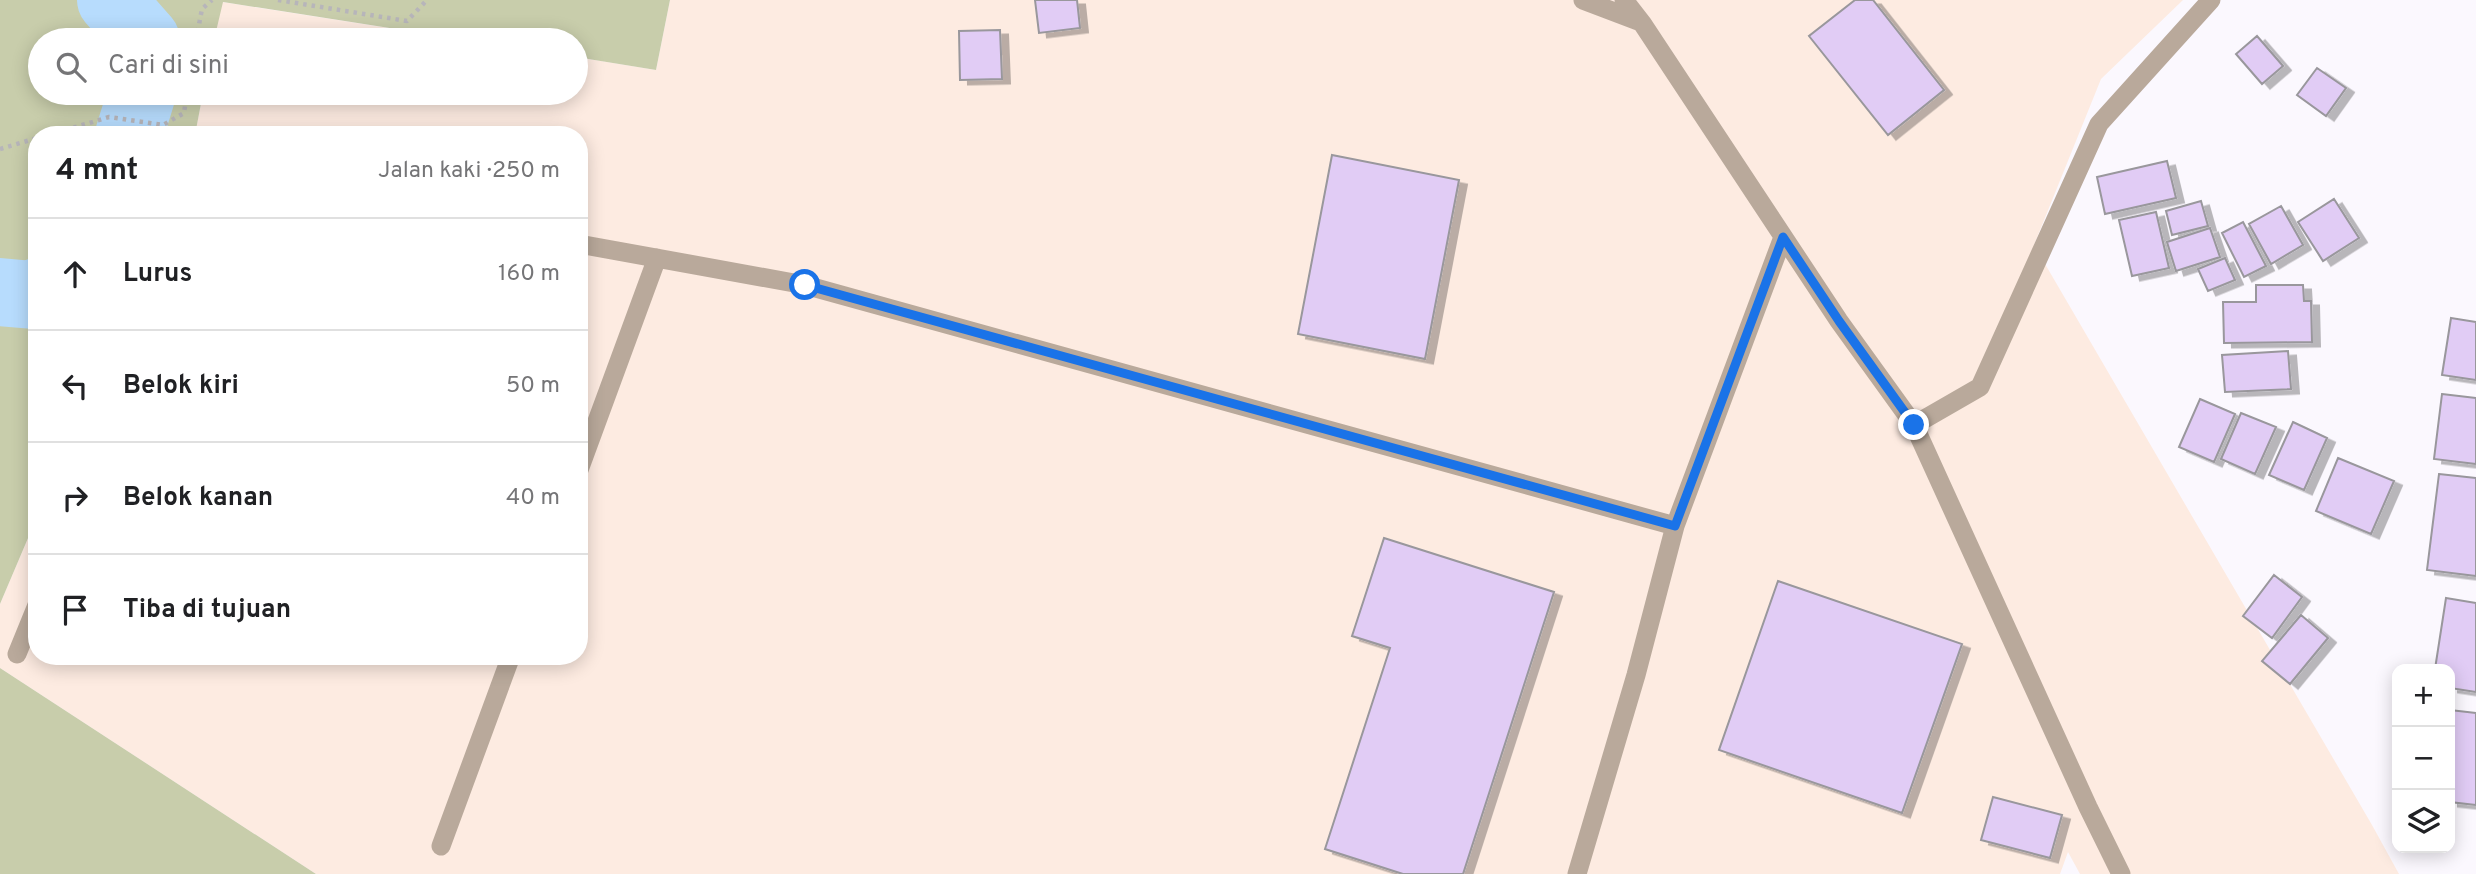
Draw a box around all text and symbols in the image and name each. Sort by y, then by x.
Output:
search box [28,28,588,105]
icon: search [52,48,90,86]
text: Cari di sini [108,50,229,83]
text: 4 mnt [56,153,138,190]
text: Jalan kaki · 250 m [378,157,560,186]
icon: ahead [56,255,94,293]
text: Lurus [123,258,192,291]
text: 160 m [498,260,560,289]
route start [789,269,820,300]
icon: left [56,367,94,405]
text: Belok kiri [123,370,239,403]
text: 50 m [506,372,560,401]
route end [1898,409,1929,440]
icon: right [56,479,94,517]
text: Belok kanan [123,482,273,515]
text: 40 m [506,484,560,513]
icon: arrive [56,591,94,629]
text: Tiba di tujuan [123,594,291,627]
map controls [2392,664,2455,853]
button: + [2392,664,2455,727]
button: − [2392,727,2455,790]
button: layers [2392,790,2455,853]

